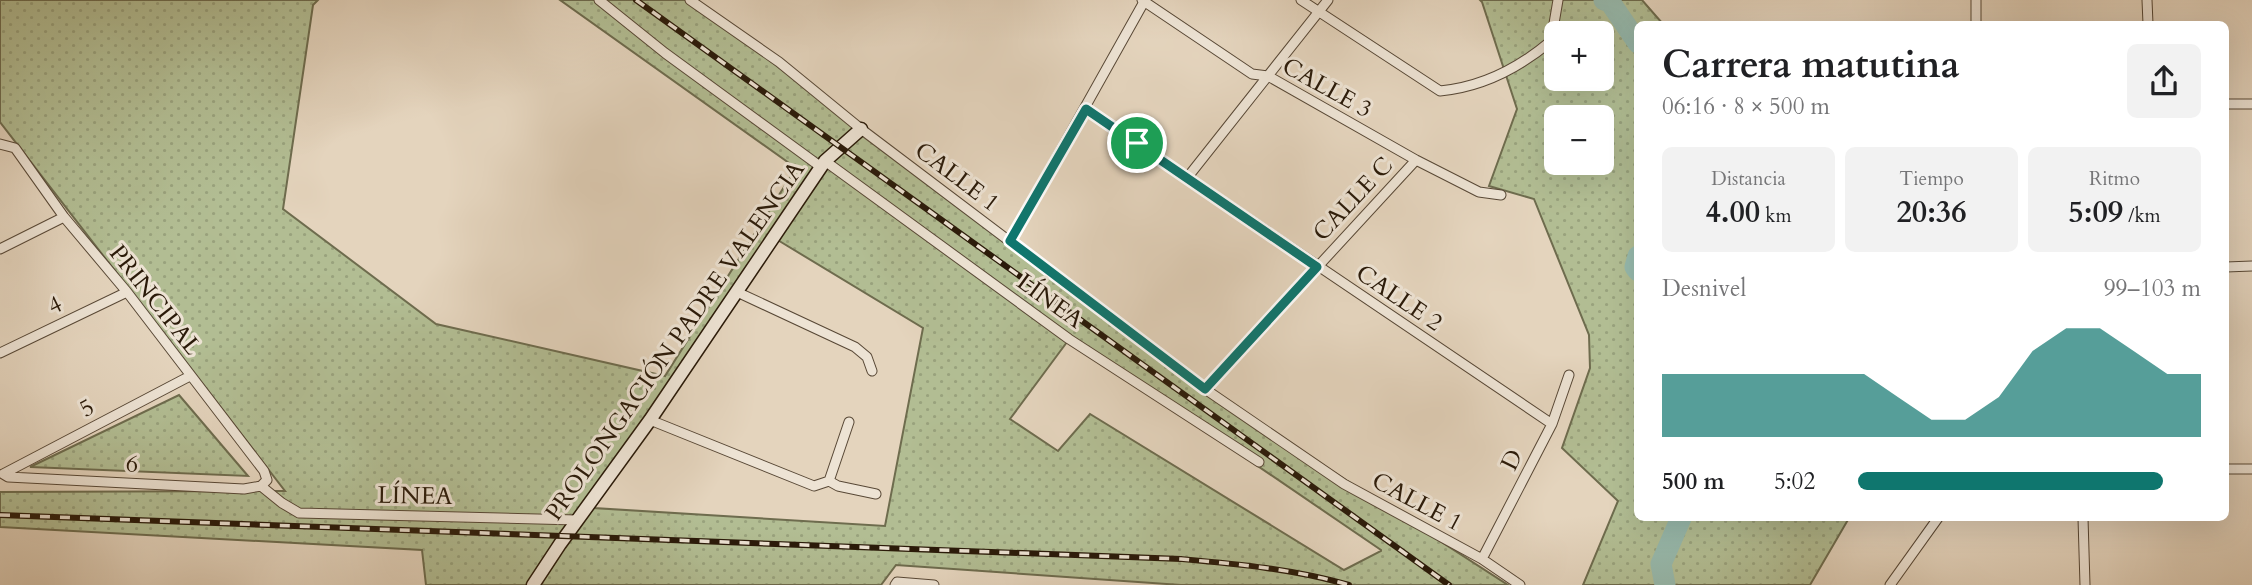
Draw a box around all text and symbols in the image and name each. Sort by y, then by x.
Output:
map controls [1544,21,1614,175]
button: + [1544,21,1614,91]
text: Carrera matutina [1662,39,1960,91]
button: share [2127,44,2201,118]
street label: CALLE 3 [1276,50,1378,126]
text: 06:16 · 8 × 500 m [1662,91,1830,122]
button: − [1544,105,1614,175]
pin [1107,113,1167,173]
icon: arrive [1118,124,1156,162]
street label: CALLE 1 [908,134,1006,220]
street label: CALLE C [1305,150,1401,248]
street label: PROLONGACIÓN PADRE VALENCIA [537,154,813,528]
text: Distancia [1711,166,1786,192]
text: Tiempo [1899,166,1964,192]
text: Ritmo [2089,166,2140,192]
text: 4.00 [1705,192,1760,233]
text: 20:36 [1896,192,1967,233]
text: 5:09 [2068,192,2123,233]
text: km [1760,203,1792,229]
text: /km [2123,203,2161,229]
street label: PRINCIPAL [101,238,209,362]
street label: CALLE 2 [1349,257,1449,339]
street label: LÍNEA [1010,266,1091,337]
text: Desnivel [1662,273,1746,304]
text: 99–103 m [2104,273,2201,304]
street label: 4 [42,287,68,323]
street label: 5 [74,391,100,425]
street label: D [1493,444,1531,476]
street label: 6 [125,447,139,481]
street label: CALLE 1 [1366,464,1468,540]
text: 500 m [1662,466,1725,497]
text: 5:02 [1774,466,1815,497]
street label: LÍNEA [377,479,454,513]

